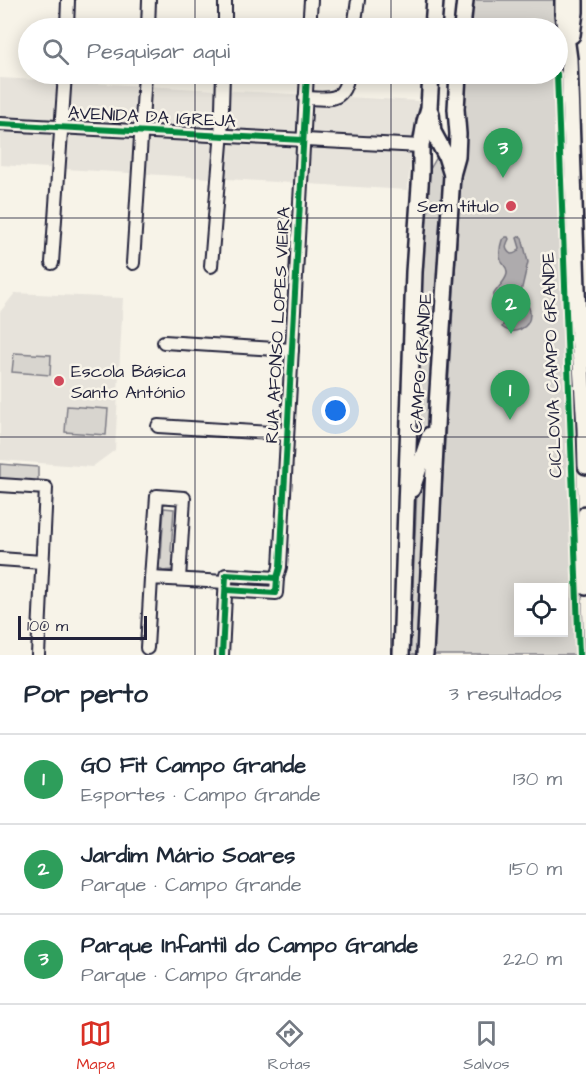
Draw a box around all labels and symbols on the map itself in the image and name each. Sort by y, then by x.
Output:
street label: AVENIDA DA IGREJA [67,100,237,134]
pin: 3 [484,128,522,178]
place label: Sem título [417,194,499,219]
marker: Sem título [504,199,518,213]
street label: RUA AFONSO LOPES VIEIRA [259,206,297,444]
street label: CICLOVIA CAMPO GRANDE [536,251,568,478]
pin: 2 [492,284,530,334]
street label: CAMPO GRANDE [404,292,438,434]
place label: Escola Básica Santo António [71,359,186,405]
pin: 1 [490,370,530,420]
marker: Escola Básica Santo António [52,374,66,388]
your location [321,396,350,425]
scale bar [18,613,147,640]

